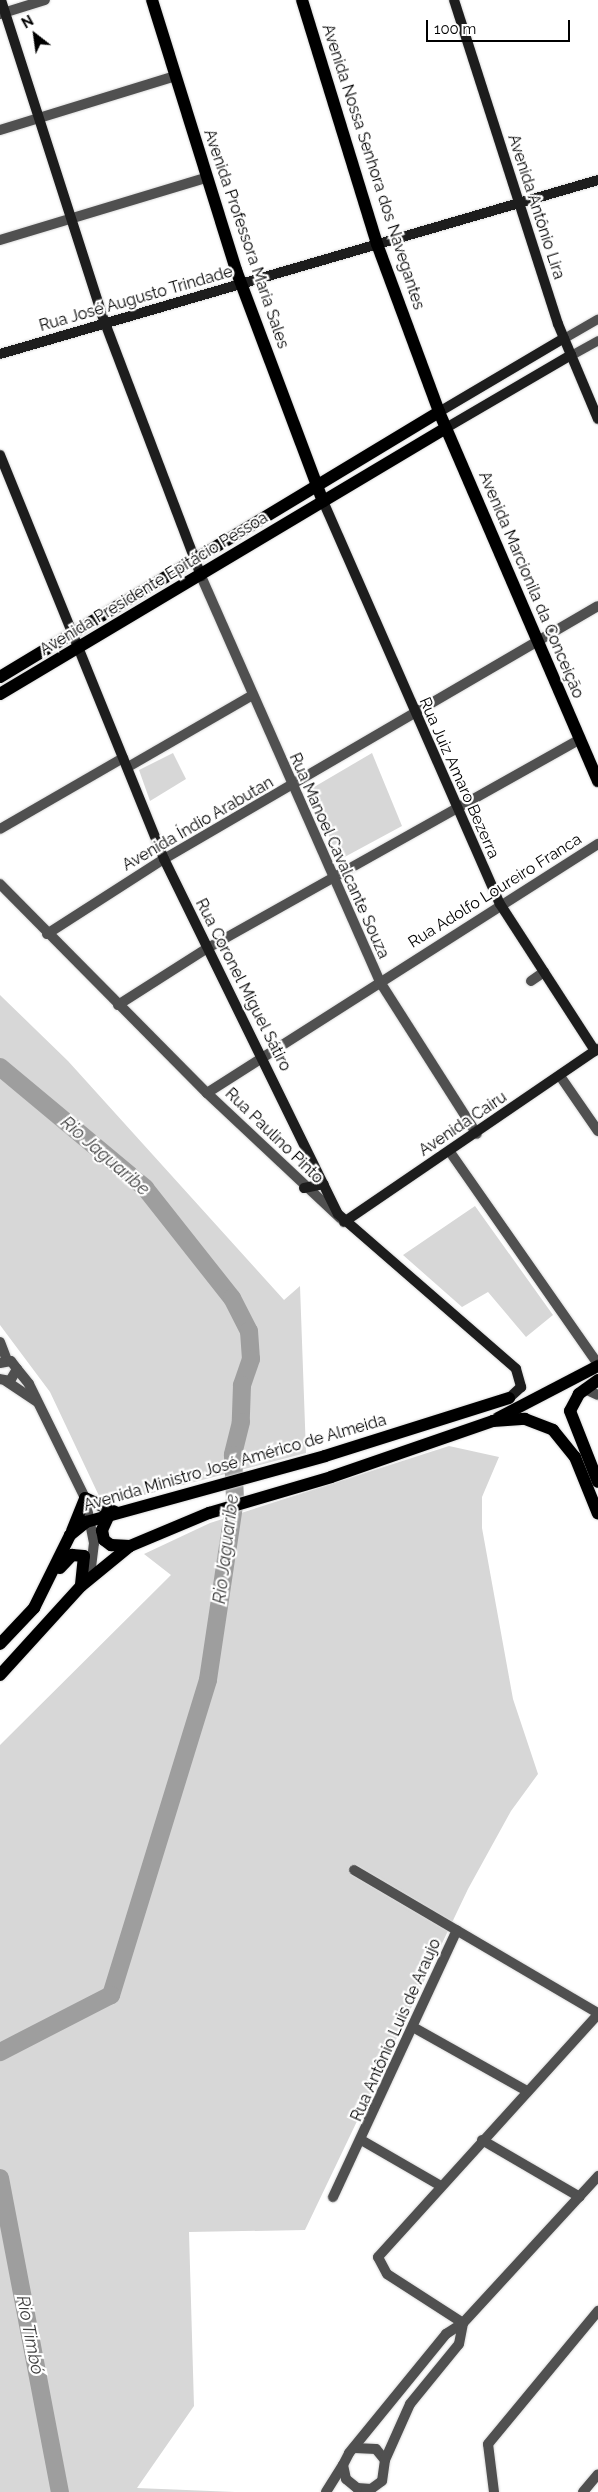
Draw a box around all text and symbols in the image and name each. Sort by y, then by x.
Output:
north arrow [10,10,60,60]
scale bar [428,10,572,42]
text: N [19,12,36,32]
text: 100 m [434,20,476,38]
street label: Avenida Nossa Senhora dos Navegantes [318,22,428,312]
street label: Avenida Professora Maria Sales [199,127,293,351]
street label: Avenida Antônio Lira [503,132,569,282]
street label: Rua José Augusto Trindade [36,262,236,336]
street label: Avenida Marcionila da Conceição [474,469,588,701]
street label: Avenida Presidente Epitácio Pessoa [37,508,271,660]
street label: Rua Juiz Amaro Bezerra [415,694,503,862]
street label: Rua Manoel Cavalcante Souza [285,750,393,962]
street label: Avenida Índio Arabutan [119,773,277,875]
street label: Rua Adolfo Loureiro Franca [405,830,585,952]
street label: Rua Coronel Miguel Sátiro [191,895,295,1075]
street label: Rua Paulino Pinto [221,1084,327,1188]
street label: Avenida Cairu [415,1088,511,1160]
water label: Rio Jaguaribe [56,1111,154,1201]
street label: Avenida Ministro José Américo de Almeida [81,1410,389,1516]
water label: Rio Jaguaribe [209,1493,243,1605]
street label: Rua Antônio Luis de Araujo [347,1935,445,2125]
water label: Rio Timbó [12,2293,48,2377]

